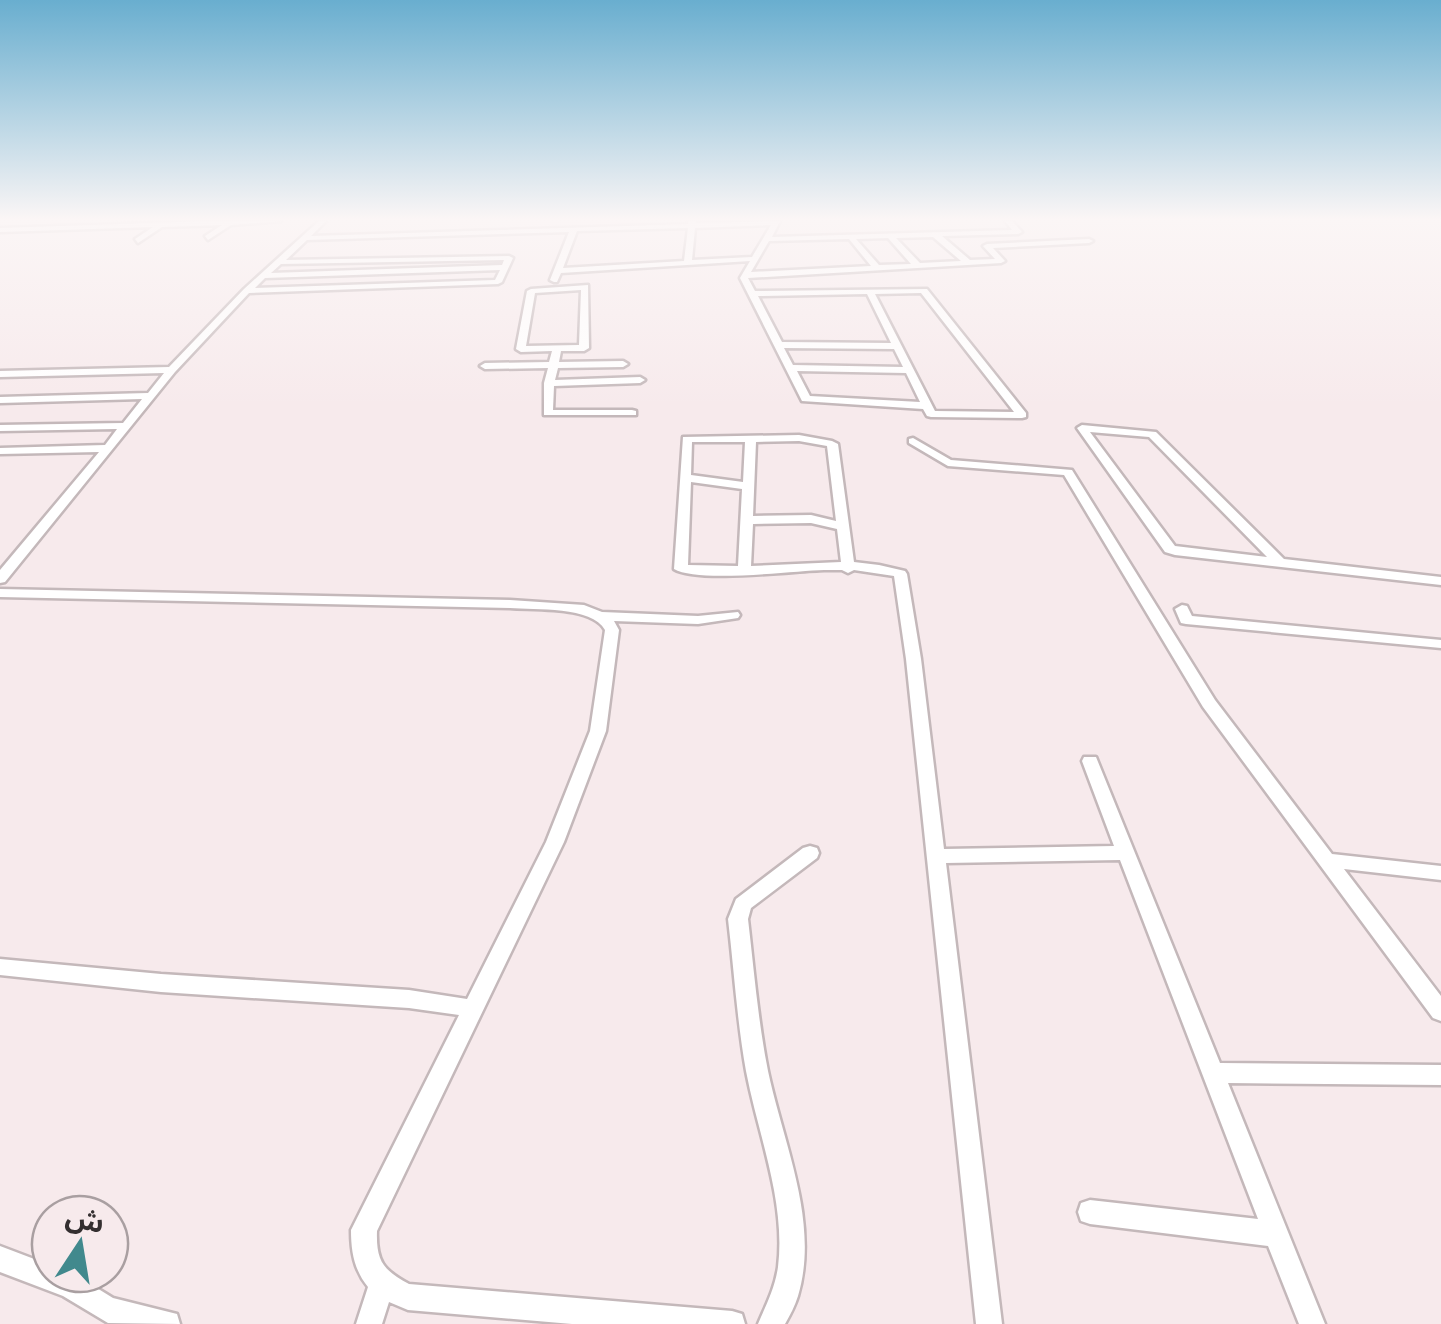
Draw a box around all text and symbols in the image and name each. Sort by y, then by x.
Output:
north arrow [30,1194,130,1294]
text: ش [62,1198,108,1242]

